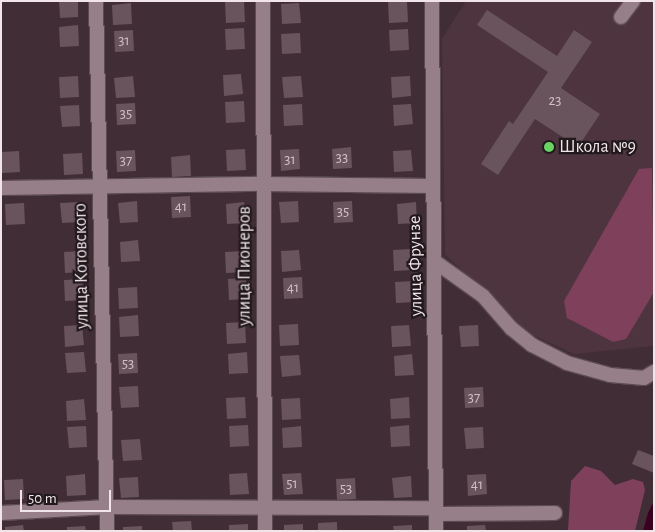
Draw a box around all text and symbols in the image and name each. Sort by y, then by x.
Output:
house number: 31 [118,32,130,50]
house number: 23 [548,92,562,110]
house number: 35 [120,105,132,123]
place label: Школа №9 [559,136,636,158]
marker: Школа №9 [543,141,555,153]
house number: 33 [336,149,348,167]
house number: 31 [284,151,296,169]
house number: 37 [120,152,132,170]
house number: 41 [175,198,187,216]
street label: улица Котовского [70,203,94,329]
house number: 35 [337,203,349,221]
street label: улица Пионеров [234,206,256,326]
street label: улица Фрунзе [404,215,428,317]
house number: 41 [287,279,299,297]
house number: 53 [122,355,134,373]
house number: 37 [468,389,480,407]
house number: 51 [286,475,298,493]
house number: 41 [471,476,483,494]
scale bar [22,480,114,512]
house number: 53 [340,480,352,498]
text: 50 m [28,491,57,506]

